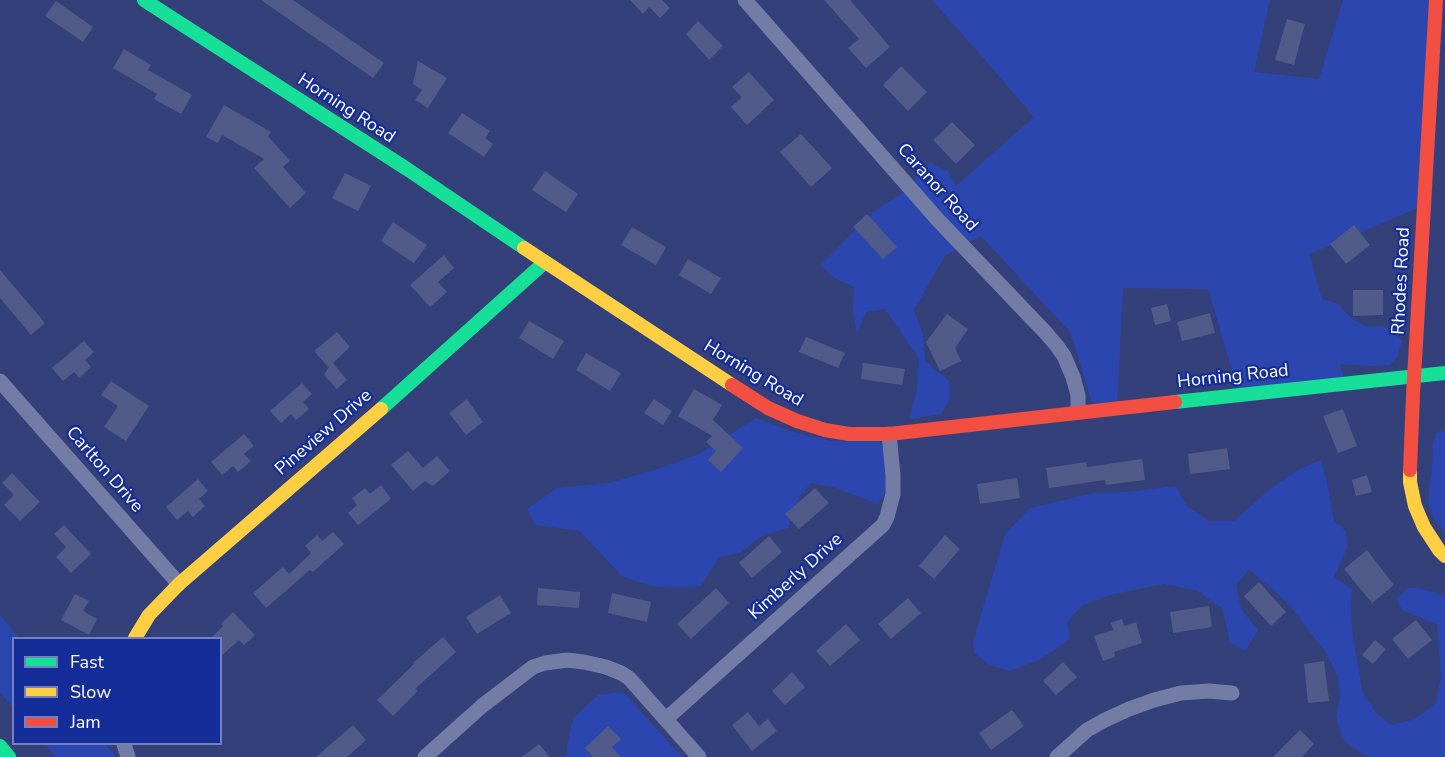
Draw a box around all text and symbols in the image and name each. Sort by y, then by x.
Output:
street label: Horning Road [293,69,399,149]
street label: Caranor Road [892,140,982,236]
street label: Rhodes Road [1388,227,1416,335]
street label: Horning Road [700,336,806,412]
street label: Horning Road [1176,360,1290,394]
street label: Pineview Drive [271,385,377,481]
street label: Carlton Drive [61,423,147,517]
street label: Kimberly Drive [745,529,847,625]
legend [12,637,222,745]
text: Fast [70,650,104,674]
text: Slow [70,680,111,704]
text: Jam [70,710,101,734]

